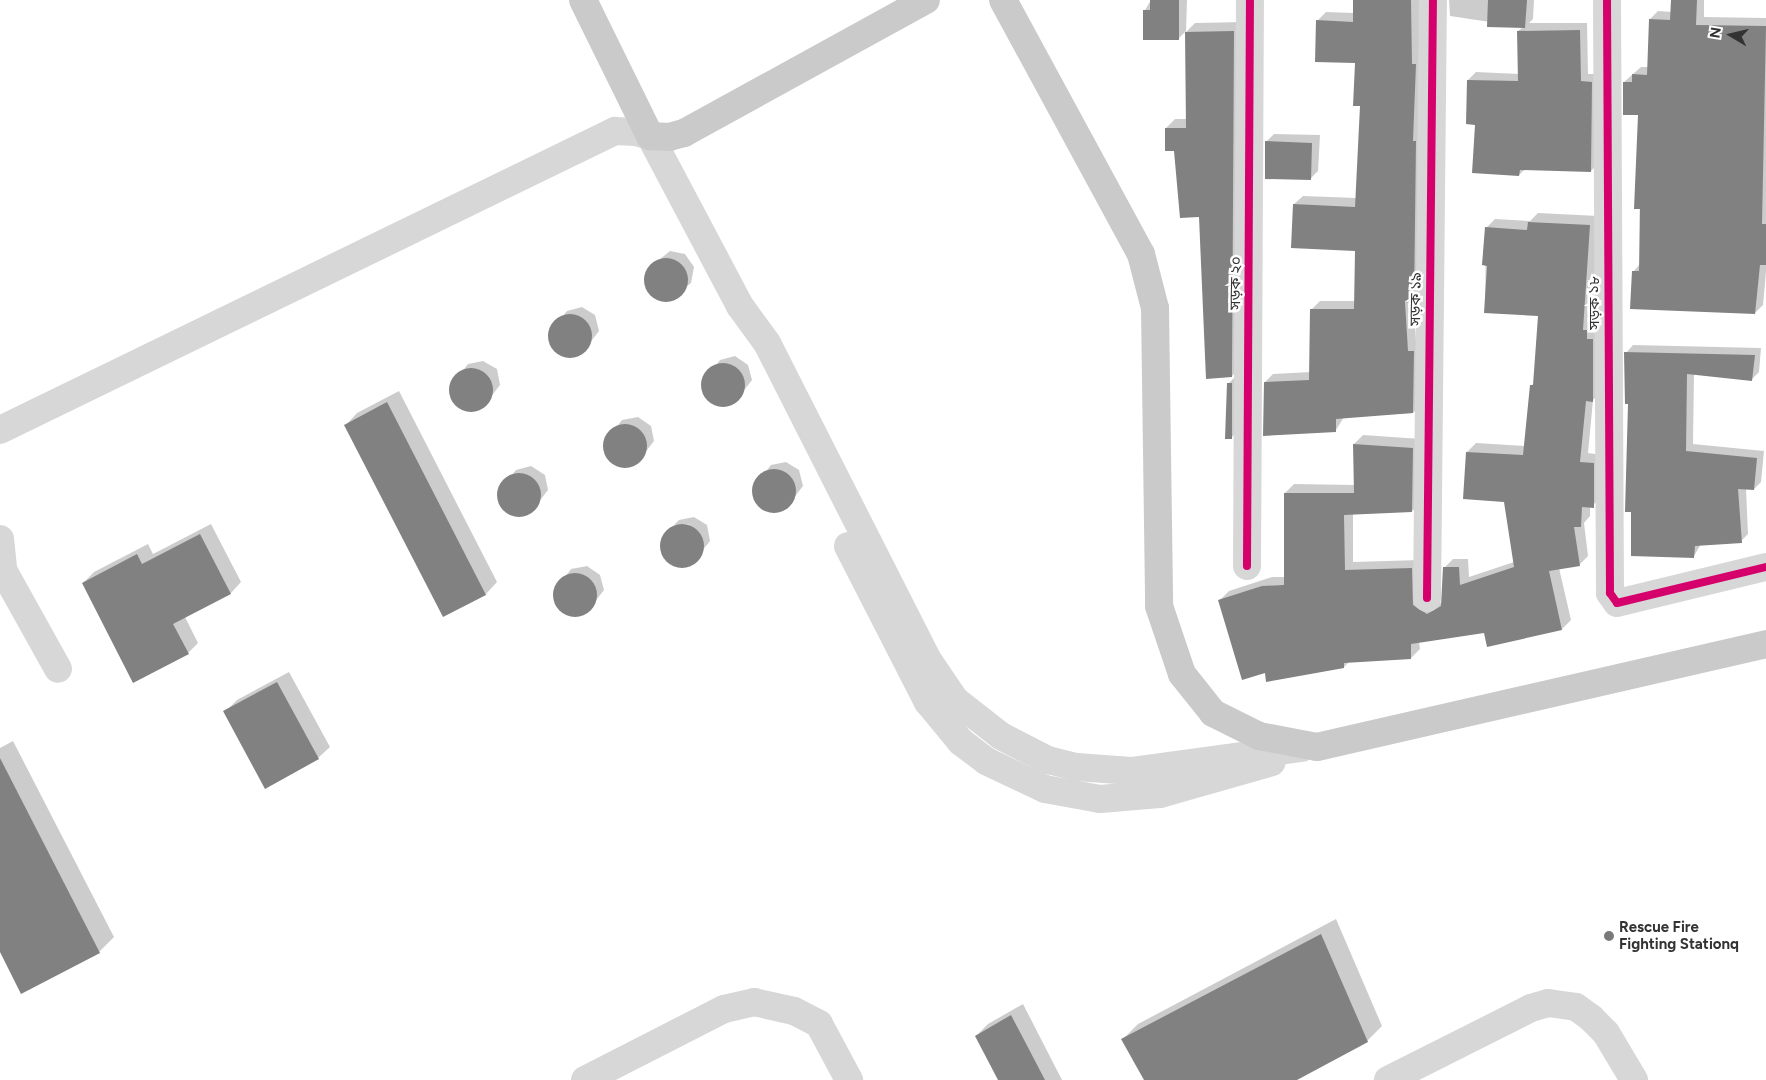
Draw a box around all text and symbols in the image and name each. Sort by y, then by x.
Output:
north arrow [1706,10,1756,60]
text: N [1706,26,1725,39]
street label: সড়ক ২০ [1227,256,1245,310]
street label: সড়ক ১৯ [1407,272,1425,326]
street label: সড়ক ১৮ [1586,276,1604,330]
place label: Rescue Fire Fighting Stationq [1619,918,1739,953]
marker: Rescue Fire Fighting Stationq [1603,930,1615,942]

